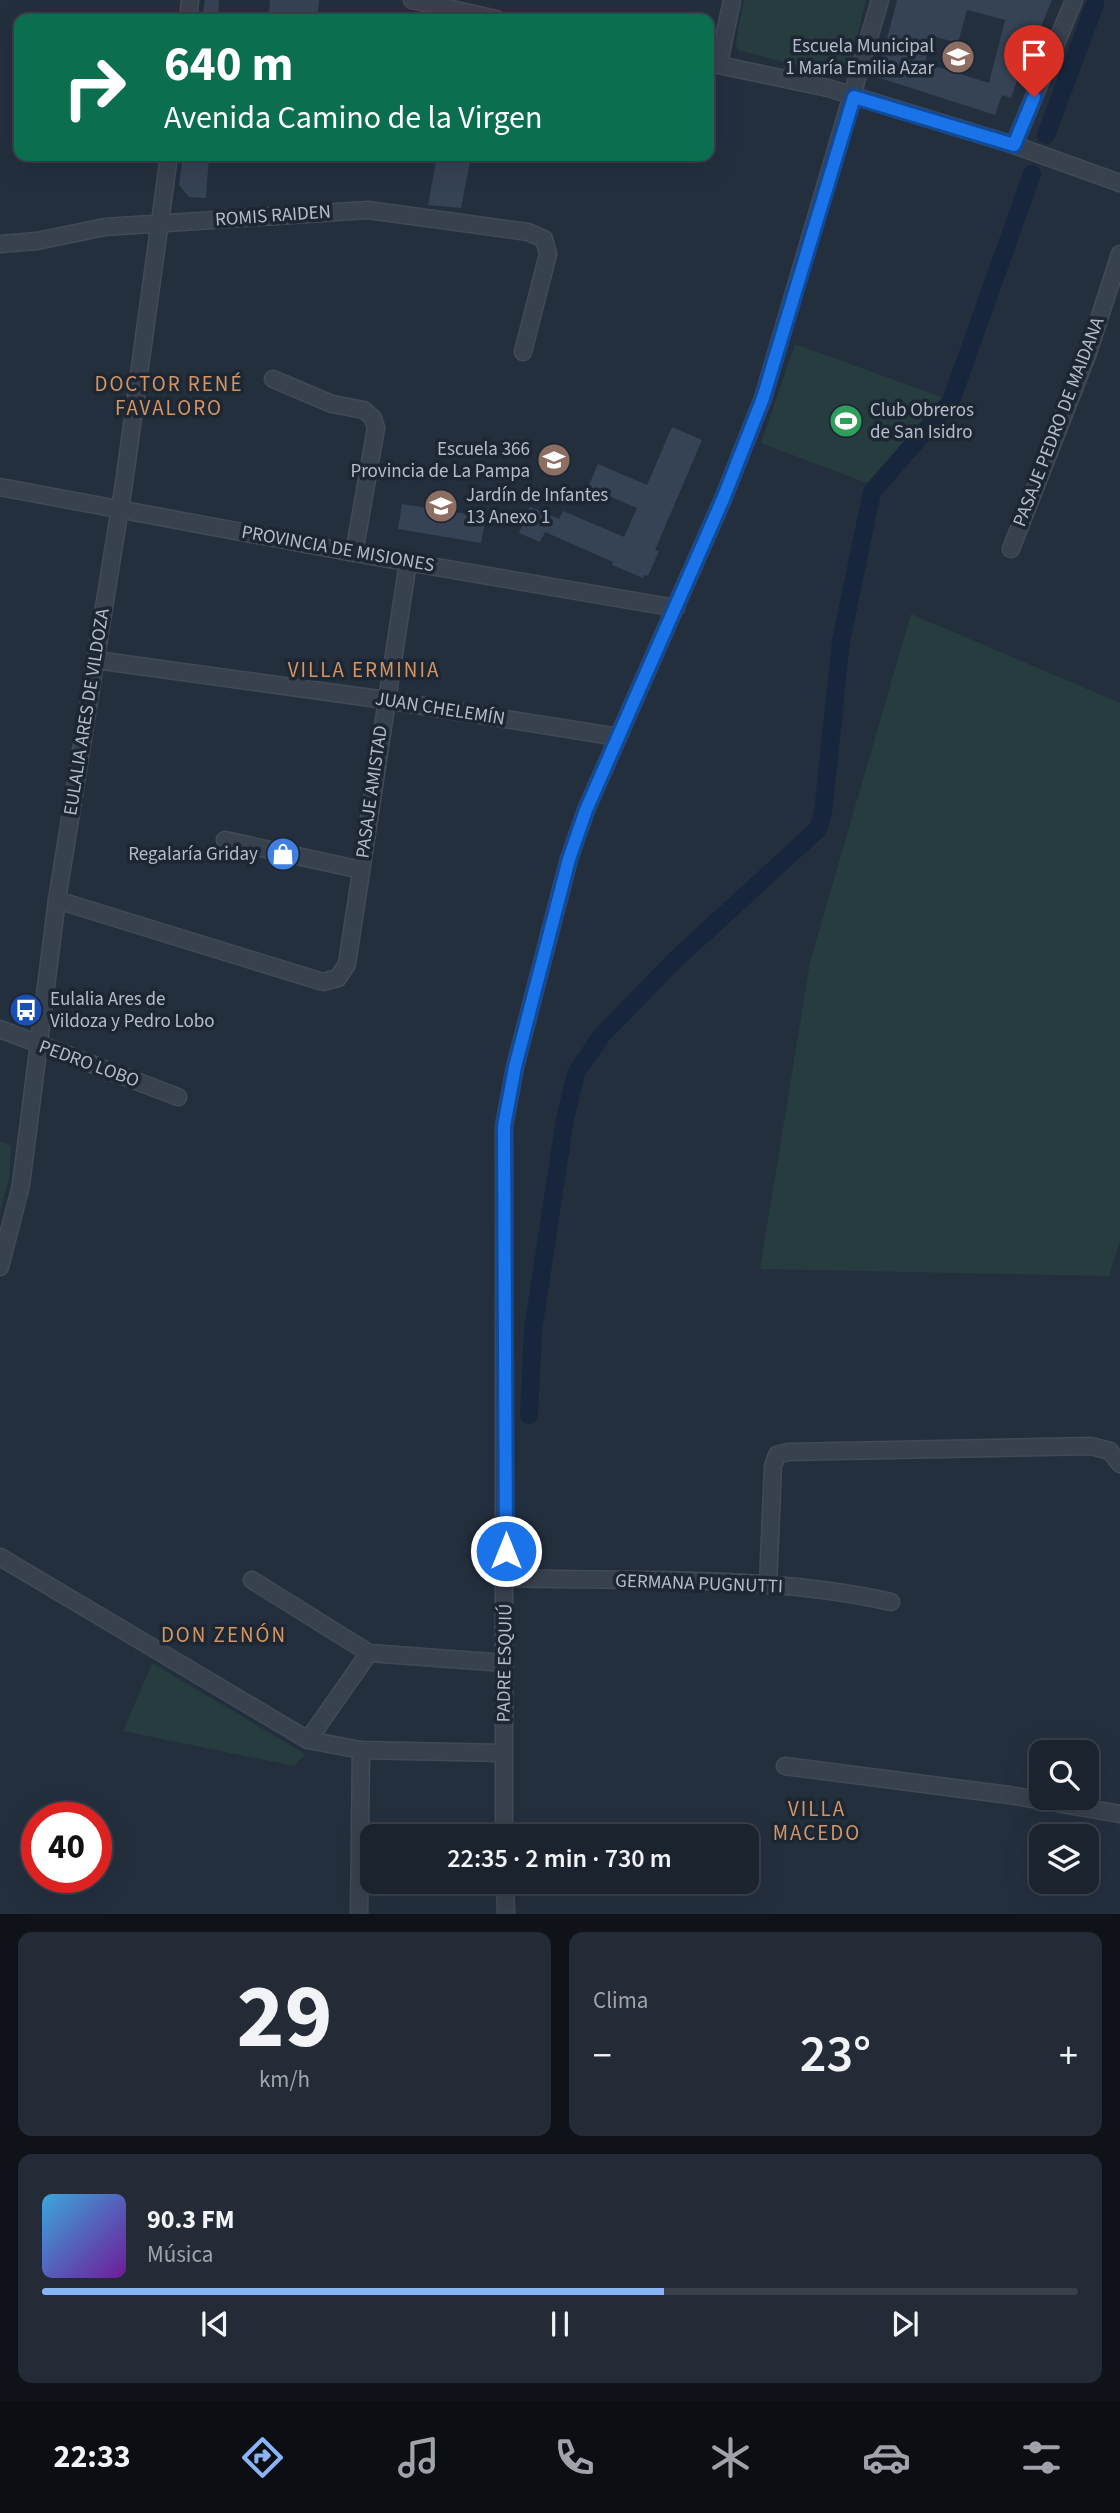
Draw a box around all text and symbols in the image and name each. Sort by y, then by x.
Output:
pin [1004,25,1064,97]
text: 640 m [164,30,293,100]
place label: Escuela Municipal 1 María Emilia Azar [785,33,934,82]
icon: arrive [1015,36,1053,74]
school or university icon: Escuela Municipal 1 María Emilia Azar [939,38,977,76]
icon: right [49,42,140,133]
text: Avenida Camino de la Virgen [164,95,542,141]
street label: ROMIS RAIDEN [214,198,332,234]
street label: PASAJE PEDRO DE MAIDANA [1007,313,1112,531]
district label: DOCTOR RENÉ FAVALORO [94,369,244,423]
place label: Club Obreros de San Isidro [870,397,974,446]
sports icon: Club Obreros de San Isidro [827,402,865,440]
place label: Escuela 366 Provincia de La Pampa [350,436,530,485]
school or university icon: Escuela 366 Provincia de La Pampa [535,441,573,479]
place label: Jardín de Infantes 13 Anexo 1 [466,482,608,531]
school or university icon: Jardín de Infantes 13 Anexo 1 [422,487,460,525]
street label: PROVINCIA DE MISIONES [239,519,437,579]
street label: EULALIA ARES DE VILDOZA [57,606,117,817]
district label: VILLA ERMINIA [288,655,440,685]
street label: JUAN CHELEMÍN [373,685,507,733]
street label: PASAJE AMISTAD [349,724,395,860]
shop icon: Regalaría Griday [264,835,302,873]
place label: Regalaría Griday [128,841,258,868]
place label: Eulalia Ares de Vildoza y Pedro Lobo [50,986,215,1035]
bus stop icon: Eulalia Ares de Vildoza y Pedro Lobo [7,991,45,1029]
street label: PEDRO LOBO [35,1033,143,1095]
position arrow [469,1514,543,1588]
street label: GERMANA PUGNUTTI [615,1568,783,1600]
street label: PADRE ESQUIÚ [490,1603,520,1723]
district label: DON ZENÓN [161,1620,287,1650]
map controls [1029,1740,1099,1894]
button: search [1029,1740,1099,1810]
district label: VILLA MACEDO [773,1794,861,1848]
speed limit sign: 40 [21,1802,112,1893]
button: layers [1029,1824,1099,1894]
text: 22:35 · 2 min · 730 m [447,1840,672,1877]
text: 29 [236,1953,333,2082]
text: Clima [593,1984,648,2017]
text: 23° [800,2018,871,2092]
text: − [593,2029,612,2083]
text: + [1059,2029,1078,2083]
text: km/h [259,2063,310,2096]
text: 90.3 FM [147,2201,235,2238]
text: Música [147,2238,213,2271]
icon: previous [196,2305,234,2343]
icon: pause [541,2305,579,2343]
icon: next [886,2305,924,2343]
icon: directions [238,2433,287,2482]
icon: music [394,2433,443,2482]
icon: phone [550,2433,599,2482]
icon: climate [706,2433,755,2482]
icon: car [862,2433,911,2482]
icon: filters [1017,2433,1066,2482]
text: 22:33 [53,2434,131,2480]

